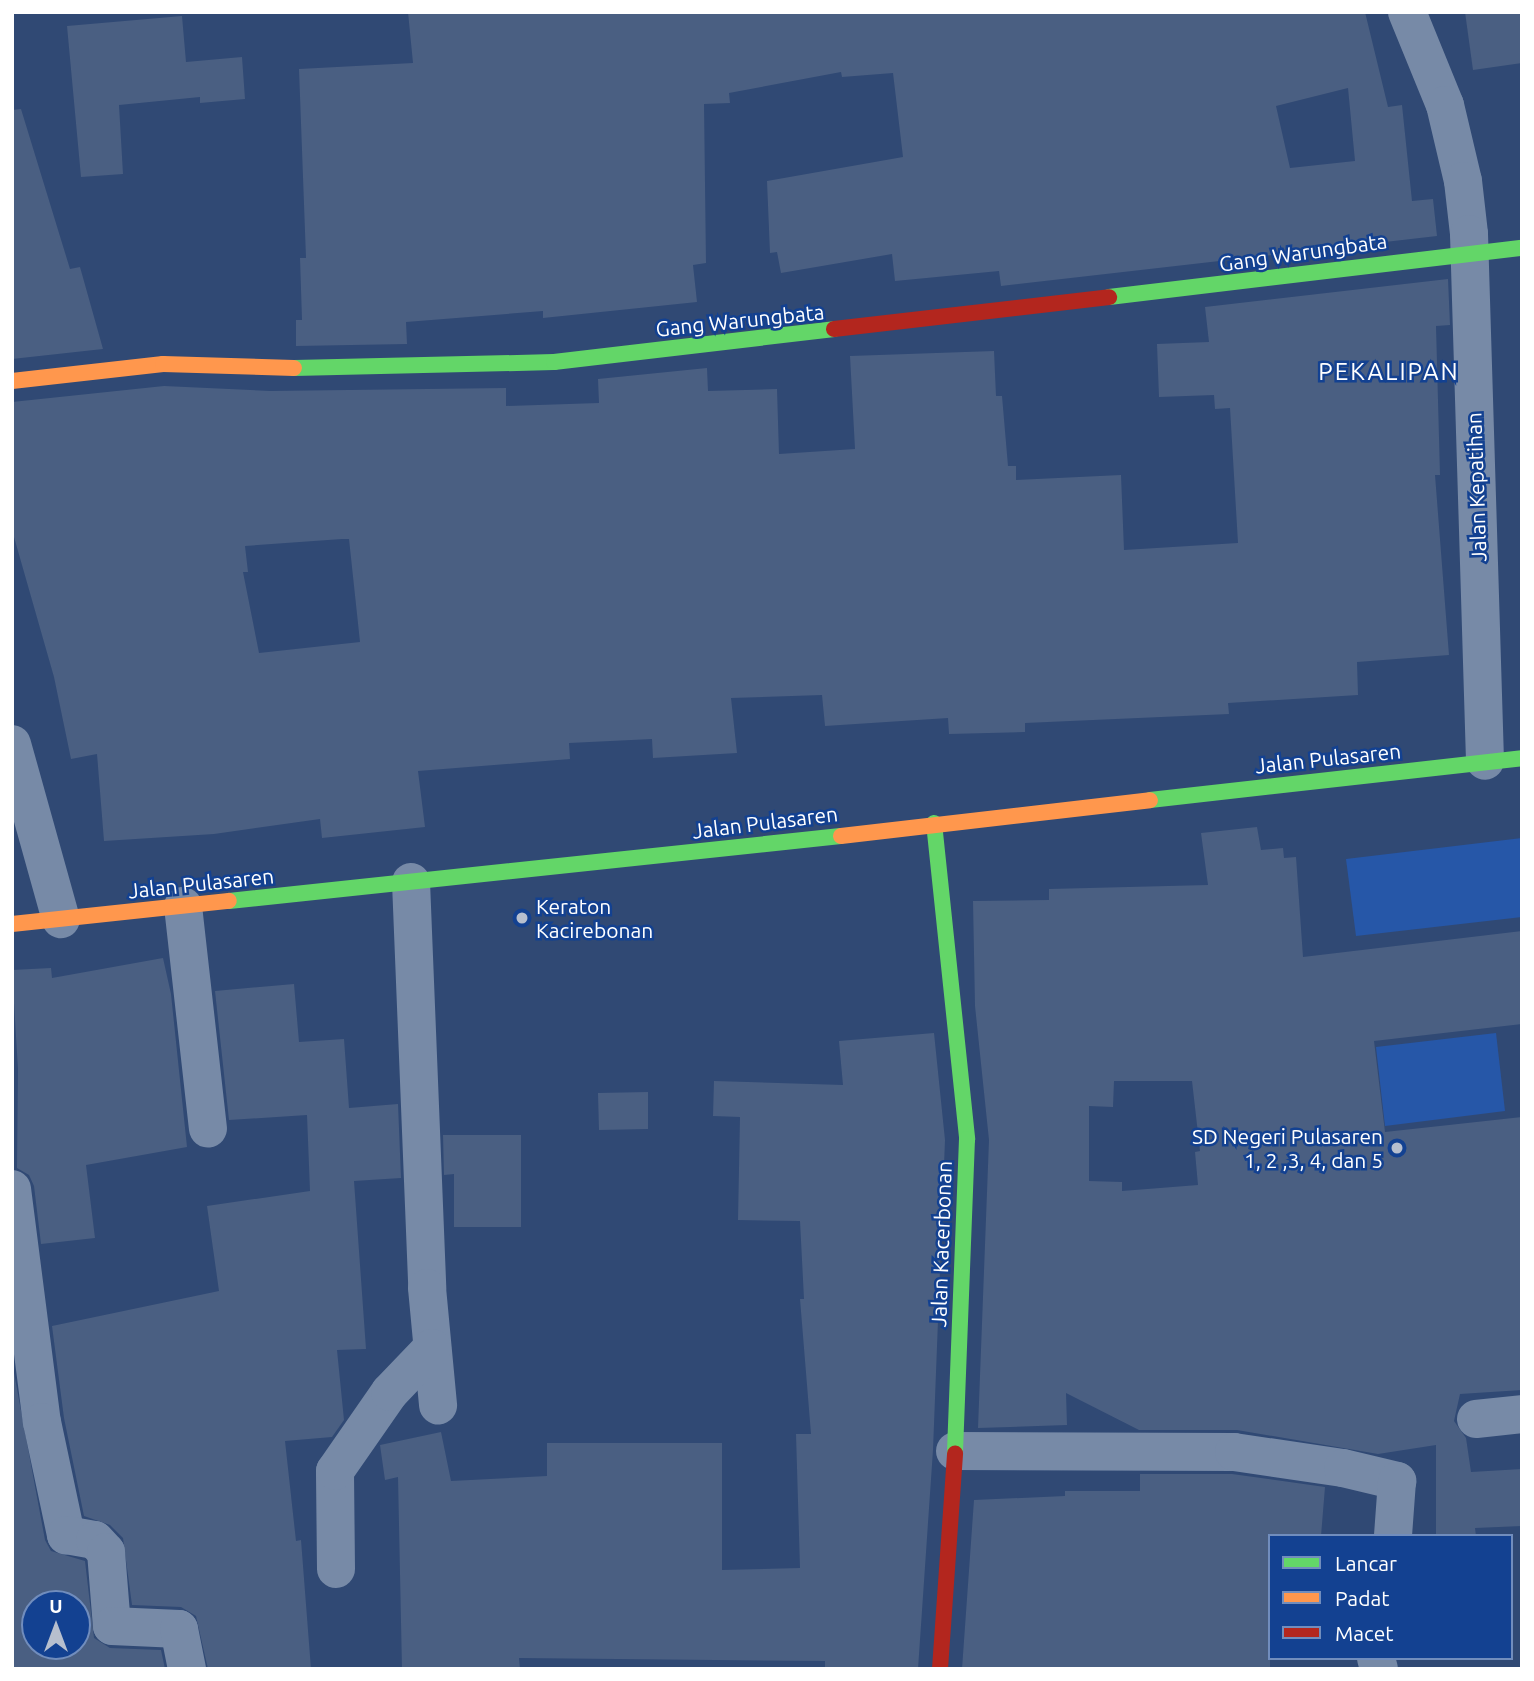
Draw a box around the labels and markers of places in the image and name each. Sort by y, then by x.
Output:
place label: Keraton Kacirebonan [536,893,653,943]
marker: Keraton Kacirebonan [514,910,530,926]
place label: SD Negeri Pulasaren 1, 2 ,3, 4, dan 5 [1192,1123,1383,1173]
marker: SD Negeri Pulasaren 1, 2 ,3, 4, dan 5 [1389,1140,1405,1156]

